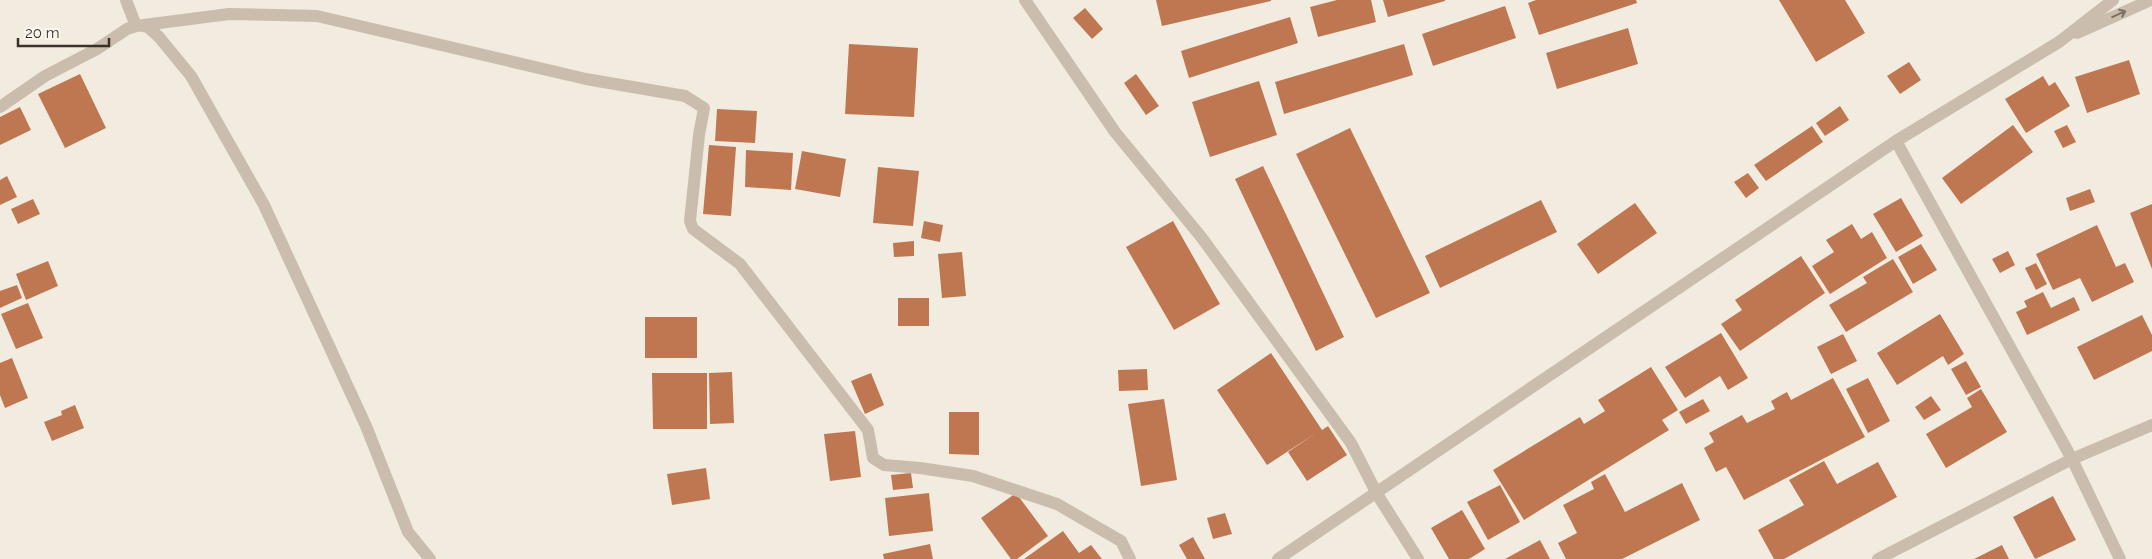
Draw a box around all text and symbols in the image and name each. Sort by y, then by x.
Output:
one-way arrow [2112,9,2127,19]
scale bar [18,15,109,47]
text: 20 m [25,24,60,42]

